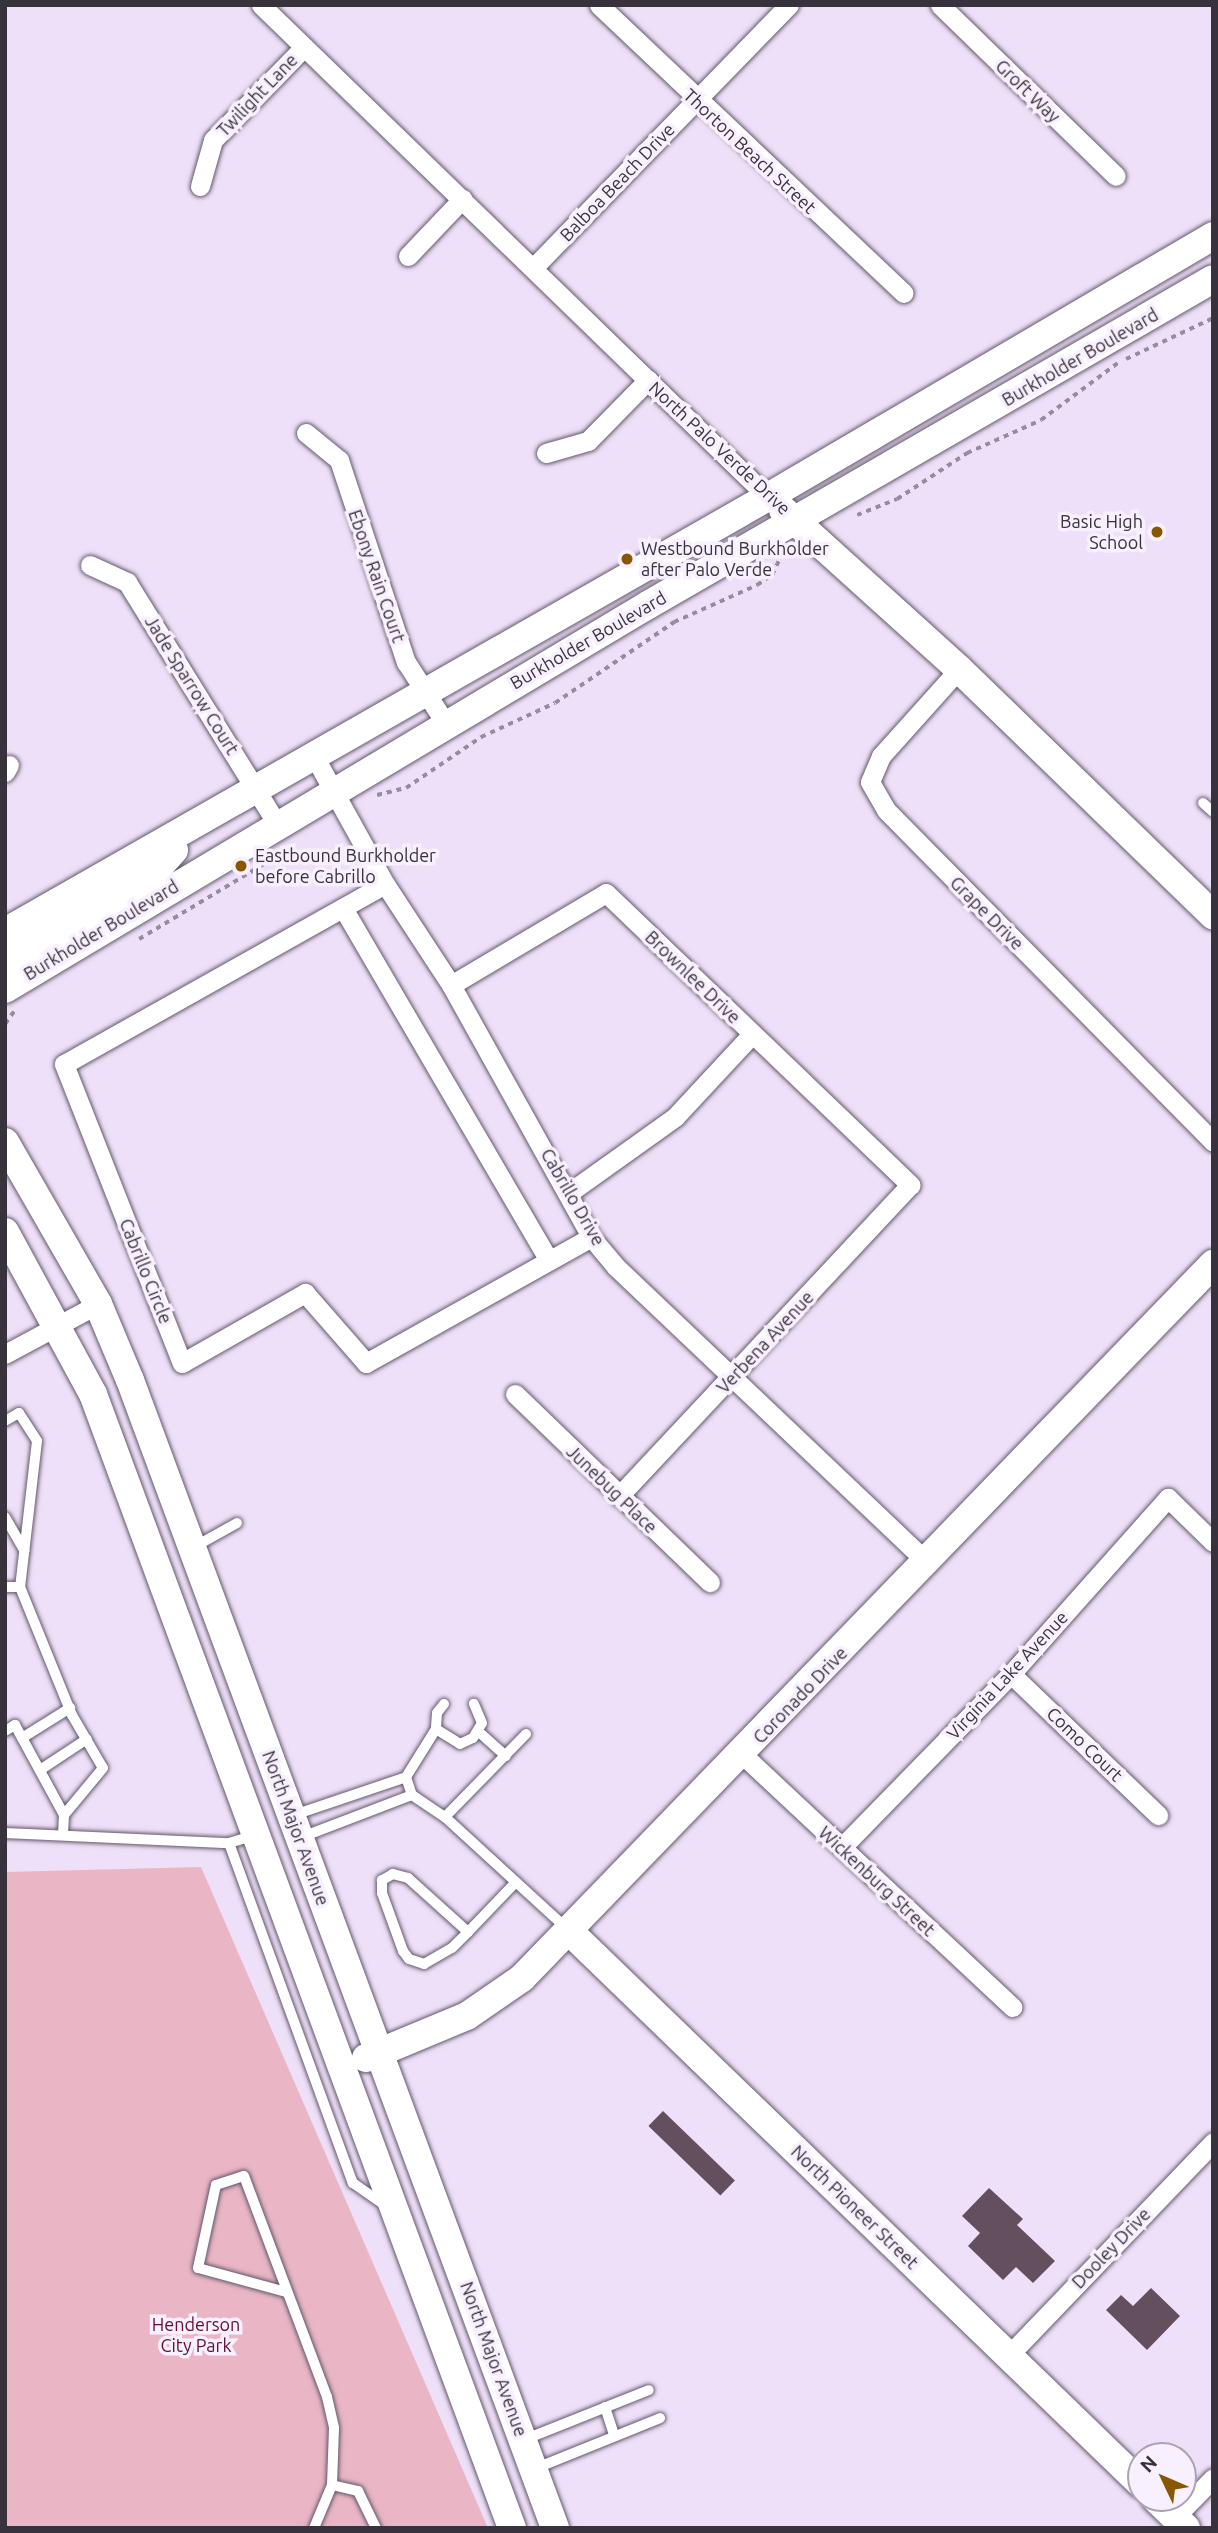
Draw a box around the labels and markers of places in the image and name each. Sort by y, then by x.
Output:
place label: Basic High School [1060,511,1143,554]
marker: Basic High School [1149,524,1165,540]
place label: Westbound Burkholder after Palo Verde [641,538,829,580]
marker: Westbound Burkholder after Palo Verde [619,551,635,567]
place label: Eastbound Burkholder before Cabrillo [255,845,436,888]
marker: Eastbound Burkholder before Cabrillo [233,858,249,874]

